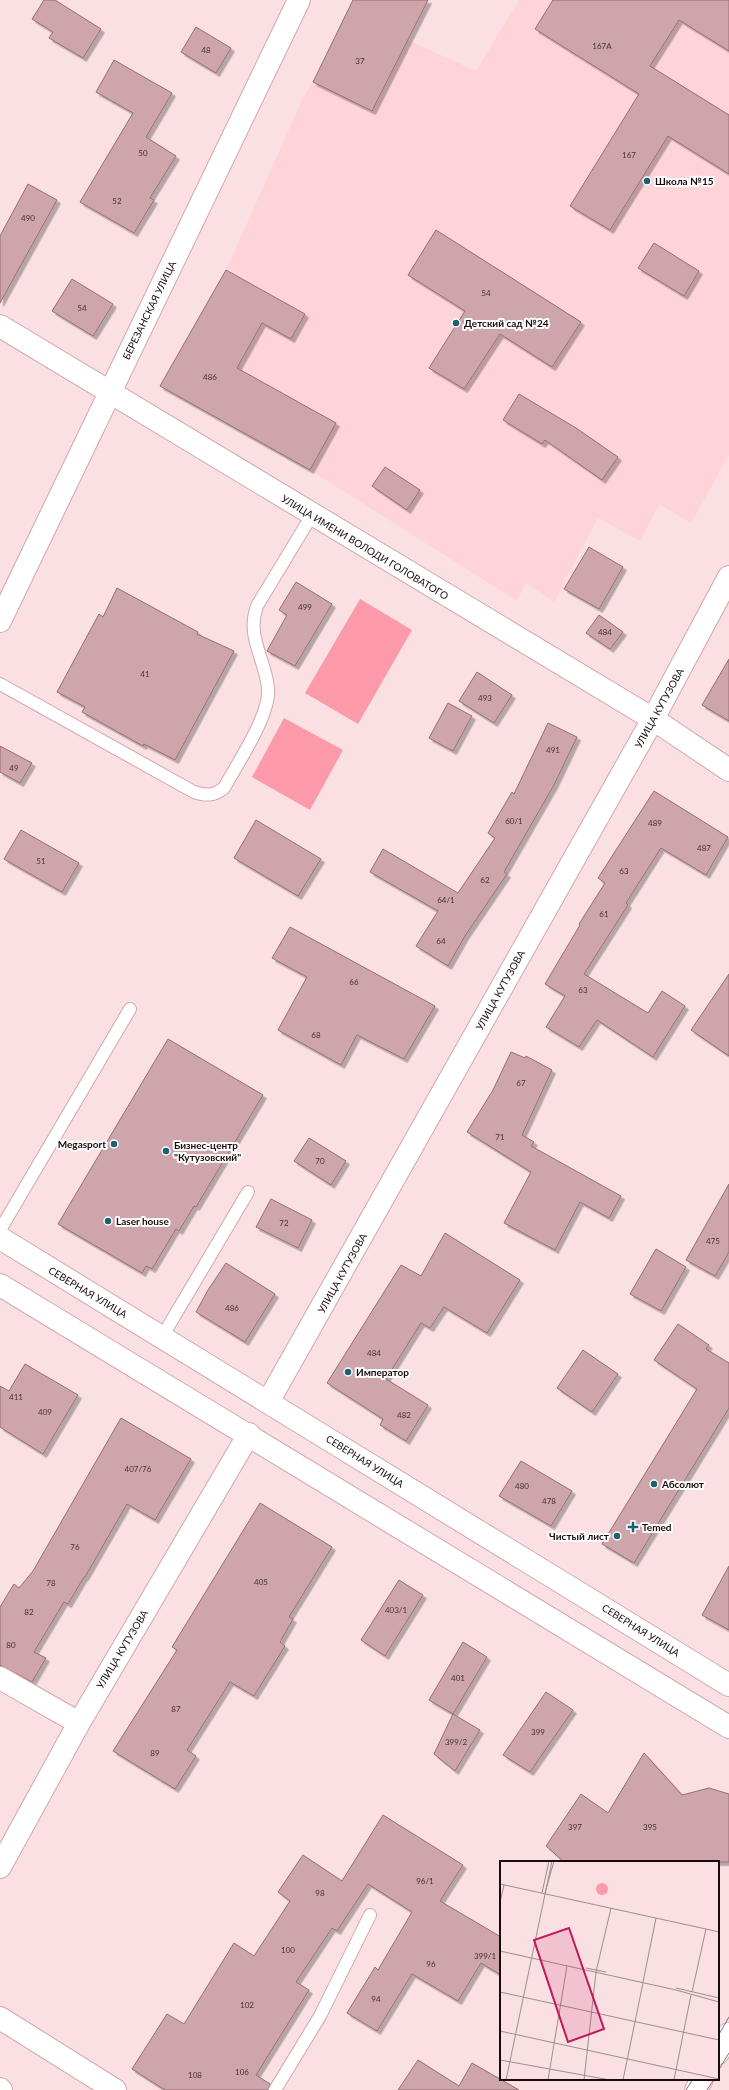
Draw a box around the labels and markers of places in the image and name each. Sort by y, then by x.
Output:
place label: Школа №15 [655,175,714,187]
marker: Школа №15 [642,176,652,186]
place label: Детский сад №24 [464,317,549,329]
marker: Детский сад №24 [451,318,461,328]
place label: Megasport [58,1138,106,1150]
marker: Megasport [109,1139,119,1149]
place label: Бизнес-центр "Кутузовский" [174,1139,241,1163]
marker: Бизнес-центр "Кутузовский" [161,1146,171,1156]
place label: Laser house [116,1215,169,1227]
marker: Laser house [103,1216,113,1226]
place label: Император [356,1366,409,1378]
marker: Император [343,1367,353,1377]
place label: Абсолют [661,1478,705,1490]
marker: Абсолют [649,1479,659,1489]
marker: Temed [627,1521,639,1533]
place label: Temed [642,1521,672,1533]
place label: Чистый лист [549,1530,610,1542]
marker: Чистый лист [612,1531,622,1541]

